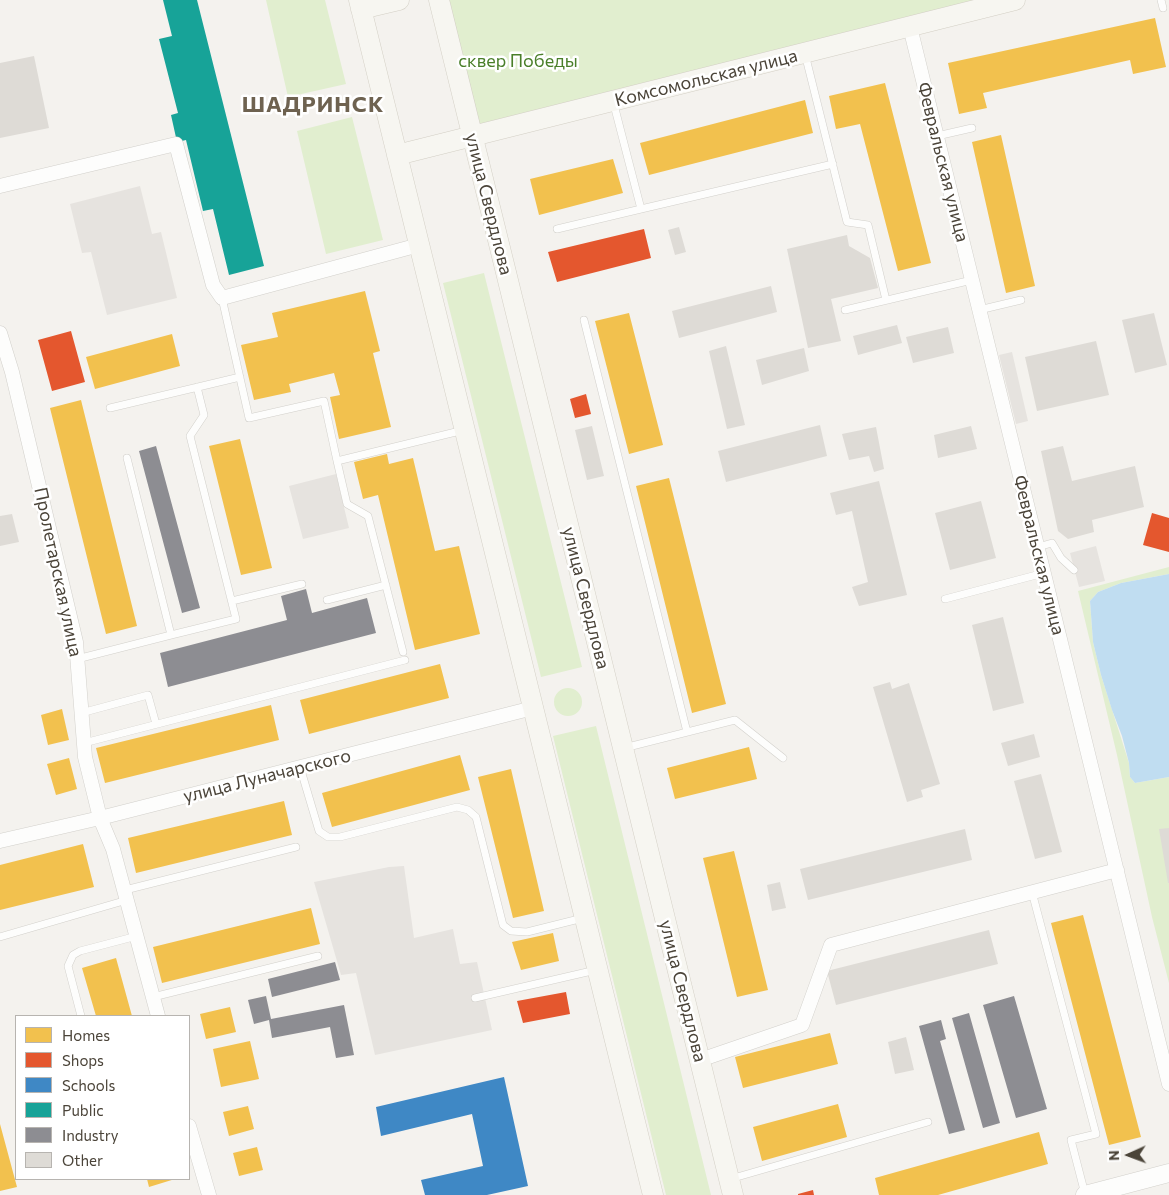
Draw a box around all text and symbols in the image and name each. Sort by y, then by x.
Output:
street label: Комсомольская улица [612,45,800,111]
park label: сквер Победы [458,50,578,72]
street label: Февральская улица [913,80,973,244]
district label: ШАДРИНСК [241,92,385,118]
street label: улица Свердлова [461,131,517,277]
street label: Февральская улица [1009,473,1069,637]
street label: Пролетарская улица [29,485,87,659]
street label: улица Свердлова [558,525,614,671]
street label: улица Луначарского [181,745,353,807]
street label: улица Свердлова [655,918,711,1064]
legend [15,1015,190,1180]
text: Homes [62,1026,110,1044]
text: Shops [62,1051,104,1069]
text: Schools [62,1076,115,1094]
text: Public [62,1101,104,1119]
text: Industry [62,1126,119,1144]
north arrow [1104,1130,1154,1180]
text: N [1105,1150,1122,1161]
text: Other [62,1151,103,1169]

